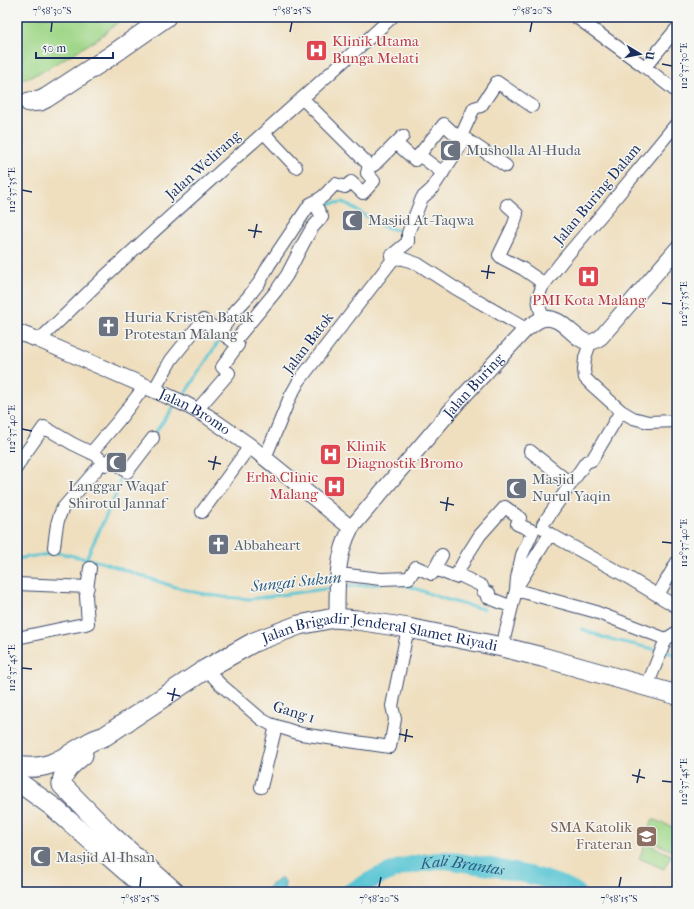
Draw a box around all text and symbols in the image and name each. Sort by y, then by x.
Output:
text: 7°58'30"S [33,5,71,17]
text: 7°58'25"S [273,5,311,17]
text: 7°58'20"S [512,5,552,17]
place label: Klinik Utama Bunga Melati [332,32,420,67]
scale bar [36,34,113,60]
north arrow [620,34,660,74]
hospital icon: Klinik Utama Bunga Melati [303,37,329,63]
text: 50 m [42,41,66,55]
text: 112°37'30"E [678,43,690,89]
text: U [642,49,657,61]
street label: Jalan Welirang [161,126,245,204]
mosque icon: Musholla Al-Huda [438,137,464,163]
street label: Jalan Buring Dalam [549,139,645,249]
place label: Musholla Al-Huda [466,141,582,159]
text: 112°37'35"E [6,167,18,213]
mosque icon: Masjid At-Taqwa [339,207,365,233]
place label: Masjid At-Taqwa [368,211,475,229]
hospital icon: PMI Kota Malang [576,264,602,290]
text: 112°37'35"E [678,281,690,327]
place label: PMI Kota Malang [532,291,647,309]
place label: Huria Kristen Batak Protestan Malang [124,308,254,343]
street label: Jalan Batok [278,308,337,378]
church icon: Huria Kristen Batak Protestan Malang [95,313,121,339]
street label: Jalan Buring [439,349,508,422]
street label: Jalan Bromo [156,384,234,439]
text: 112°37'40"E [6,405,18,453]
place label: Klinik Diagnostik Bromo [346,437,463,472]
hospital icon: Klinik Diagnostik Bromo [317,442,343,468]
mosque icon: Langgar Waqaf Shirotul Jannaf [104,450,130,476]
place label: Erha Clinic Malang [246,468,319,503]
place label: Masjid Nurul Yaqin [532,470,611,505]
hospital icon: Erha Clinic Malang [321,473,347,499]
mosque icon: Masjid Nurul Yaqin [503,475,529,501]
place label: Langgar Waqaf Shirotul Jannaf [68,477,169,512]
text: 112°37'40"E [678,519,690,567]
church icon: Abbaheart [205,532,231,558]
place label: Abbaheart [233,536,301,554]
water label: Sungai Sukun [249,567,342,596]
text: Jalan Brigadir Jenderal Slamet Riyadi [258,609,500,655]
street label: Jalan Brigadir Jenderal Slamet Riyadi [260,634,500,656]
text: 112°37'45"E [6,645,18,691]
street label: Gang 1 [271,697,317,727]
text: 112°37'45"E [678,759,690,805]
place label: SMA Katolik Frateran [550,818,632,853]
school or university icon: SMA Katolik Frateran [634,823,660,849]
mosque icon: Masjid Al-Ihsan [27,844,53,870]
place label: Masjid Al-Ihsan [56,848,155,866]
water label: Kali Brantas [418,851,507,880]
text: 7°58'25"S [121,893,159,905]
text: 7°58'20"S [359,893,399,905]
text: 7°58'15"S [601,893,637,905]

